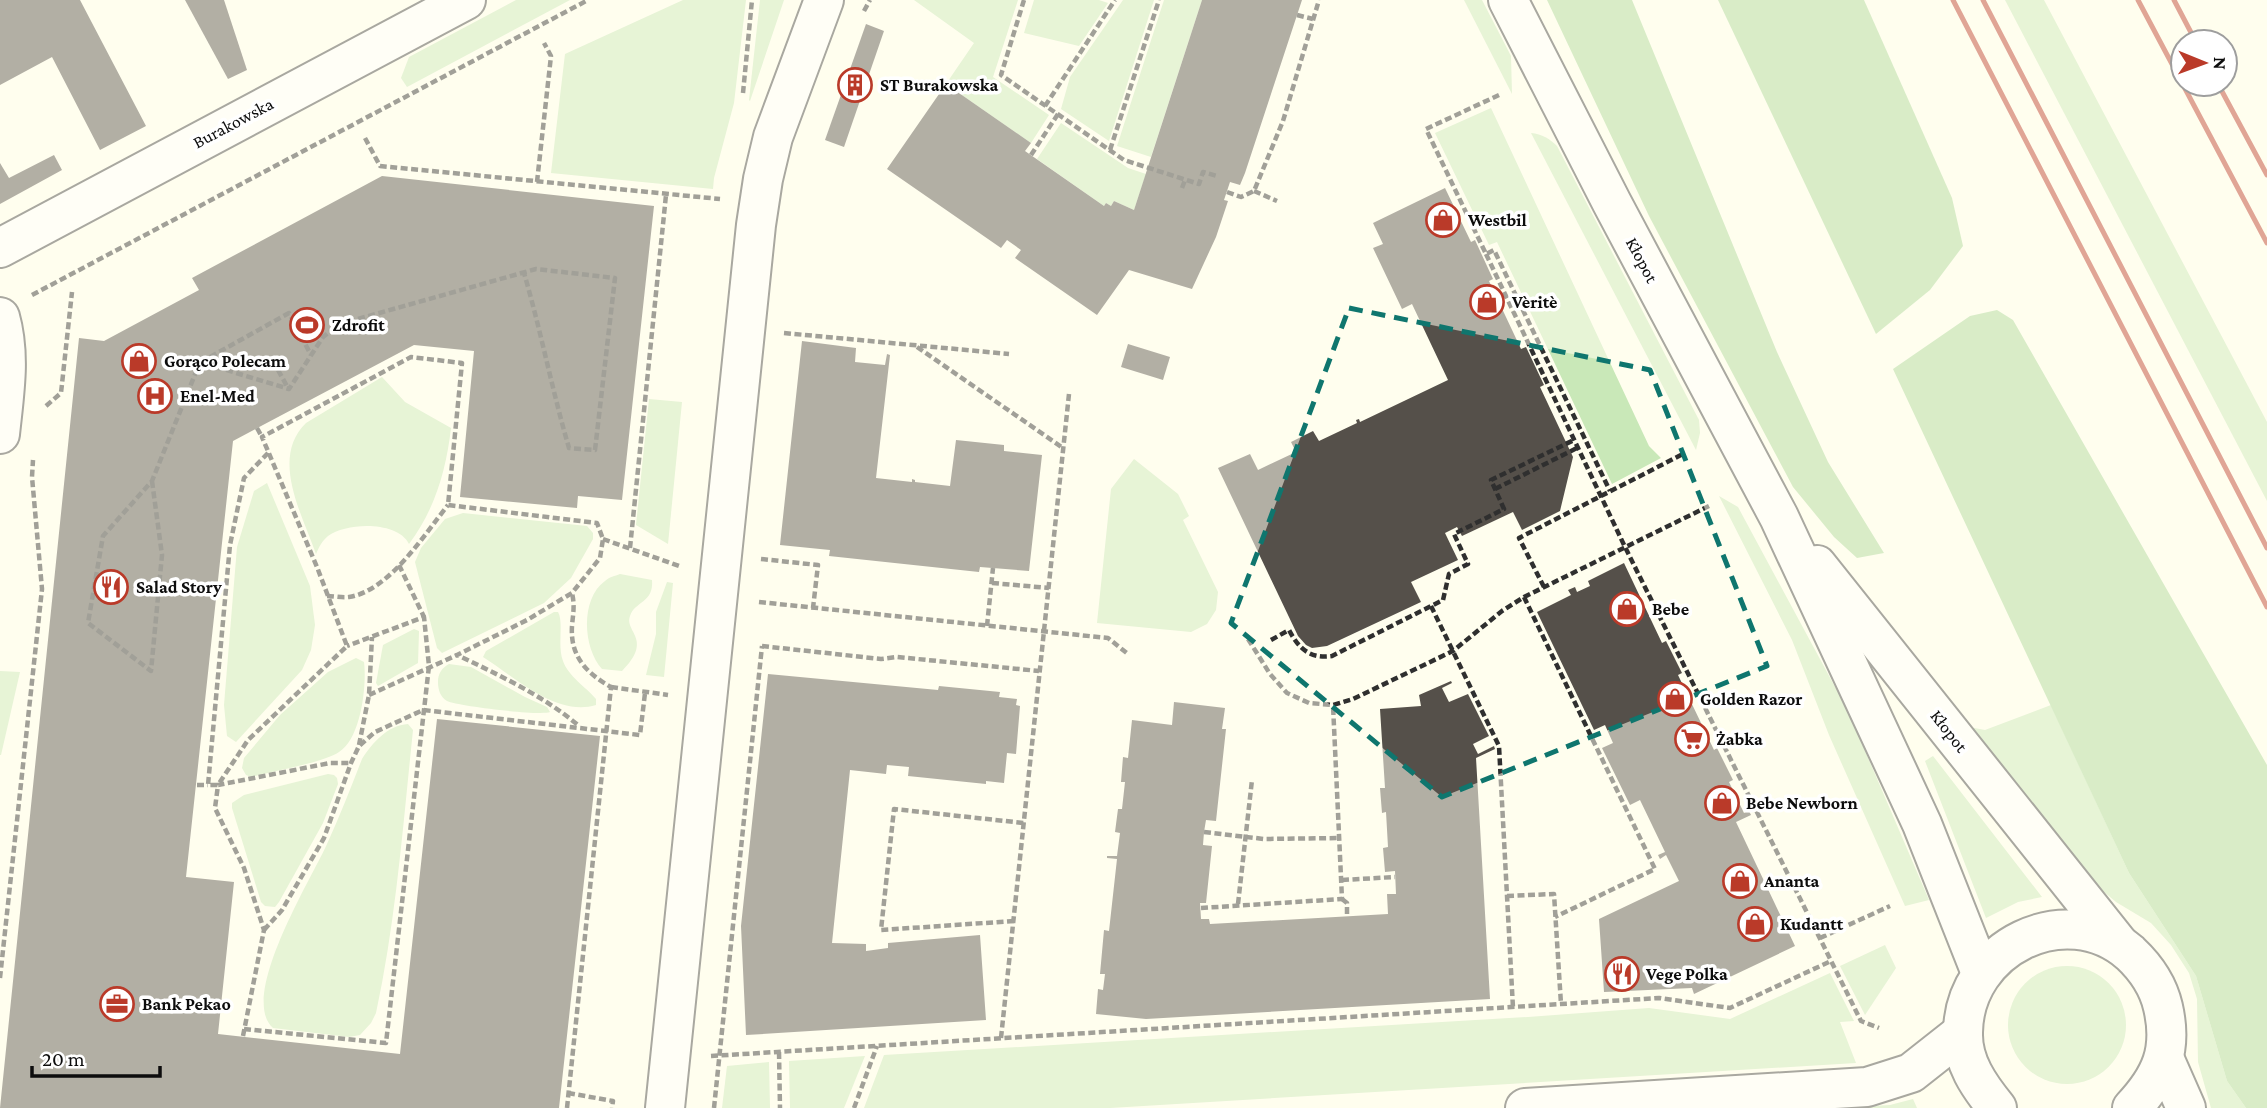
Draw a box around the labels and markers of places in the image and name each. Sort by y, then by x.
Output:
building icon: ST Burakowska [836,66,874,104]
place label: ST Burakowska [880,75,998,95]
shop icon: Westbil [1424,201,1462,239]
place label: Westbil [1467,210,1527,230]
shop icon: Vèritè [1468,283,1506,321]
place label: Vèritè [1511,292,1557,312]
sports icon: Zdrofit [288,306,326,344]
place label: Zdrofit [332,315,385,335]
shop icon: Gorąco Polecam [120,342,158,380]
place label: Gorąco Polecam [164,351,287,371]
hospital icon: Enel-Med [136,377,174,415]
place label: Enel-Med [180,386,255,406]
restaurant icon: Salad Story [92,568,130,606]
place label: Salad Story [136,577,222,597]
shop icon: Bebe [1608,590,1646,628]
place label: Bebe [1652,599,1689,619]
shop icon: Golden Razor [1656,680,1694,718]
place label: Golden Razor [1700,689,1803,709]
supermarket icon: Żabka [1673,720,1711,758]
place label: Żabka [1716,729,1763,749]
shop icon: Bebe Newborn [1703,784,1741,822]
place label: Bebe Newborn [1746,793,1858,813]
shop icon: Ananta [1721,862,1759,900]
place label: Ananta [1763,871,1820,891]
shop icon: Kudantt [1736,905,1774,943]
place label: Kudantt [1780,914,1844,934]
restaurant icon: Vege Polka [1603,955,1641,993]
place label: Vege Polka [1645,964,1728,984]
office icon: Bank Pekao [98,985,136,1023]
place label: Bank Pekao [142,994,231,1014]

